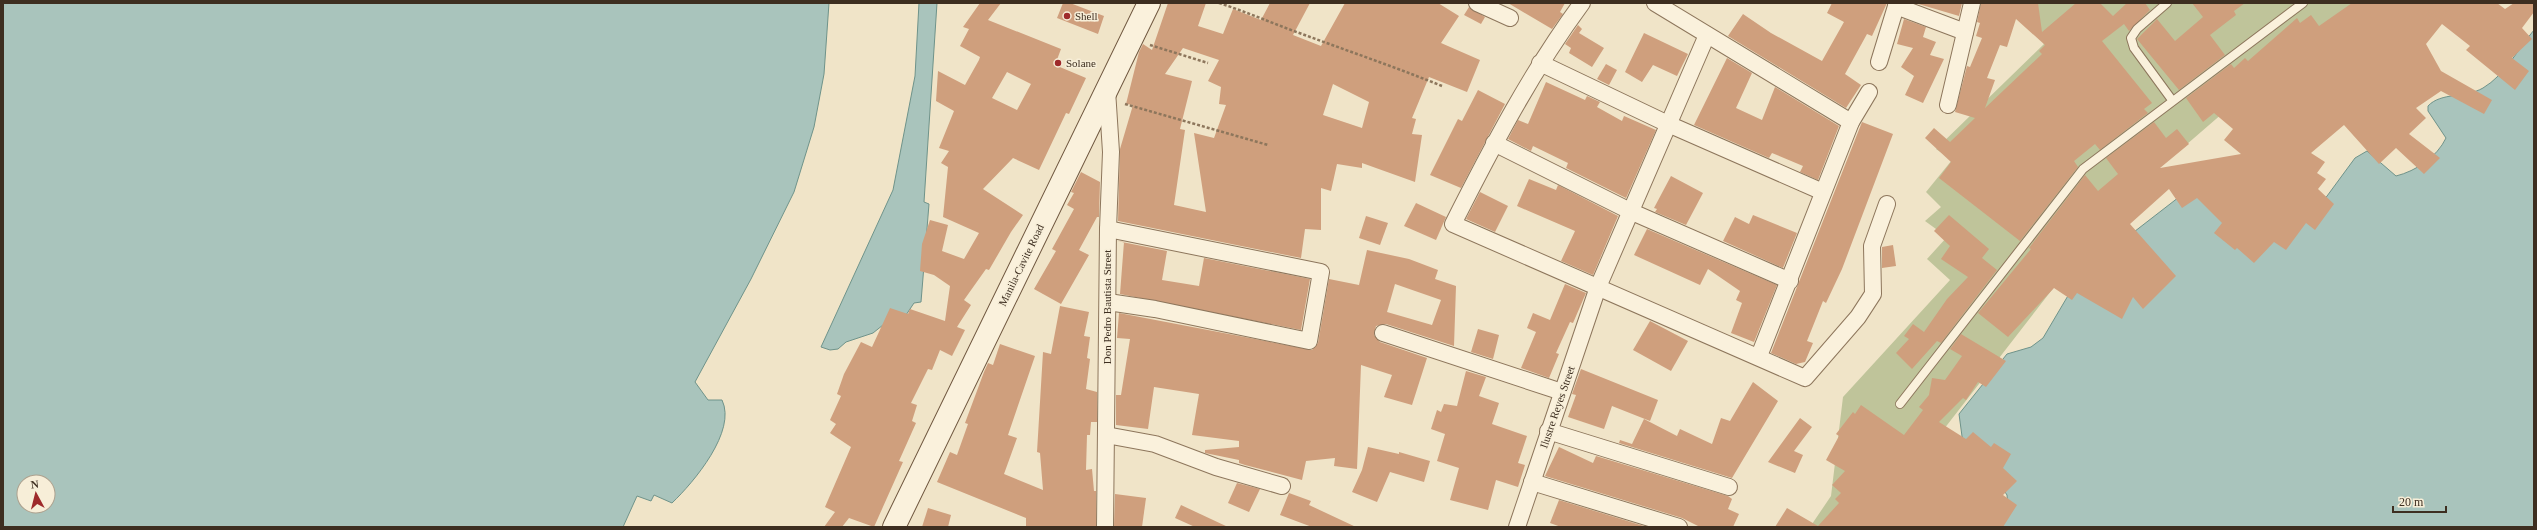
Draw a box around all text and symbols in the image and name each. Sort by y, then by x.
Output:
place label: Shell [1075,10,1098,22]
marker: Shell [1062,11,1072,21]
place label: Solane [1066,57,1096,69]
marker: Solane [1053,58,1063,68]
street label: Manila-Cavite Road [996,222,1046,308]
street label: Don Pedro Bautista Street [1101,250,1113,364]
street label: Ilustre Reyes Street [1537,364,1577,450]
north arrow [16,474,56,514]
text: N [30,478,40,491]
scale bar [2393,488,2446,514]
text: 20 m [2399,495,2424,509]

